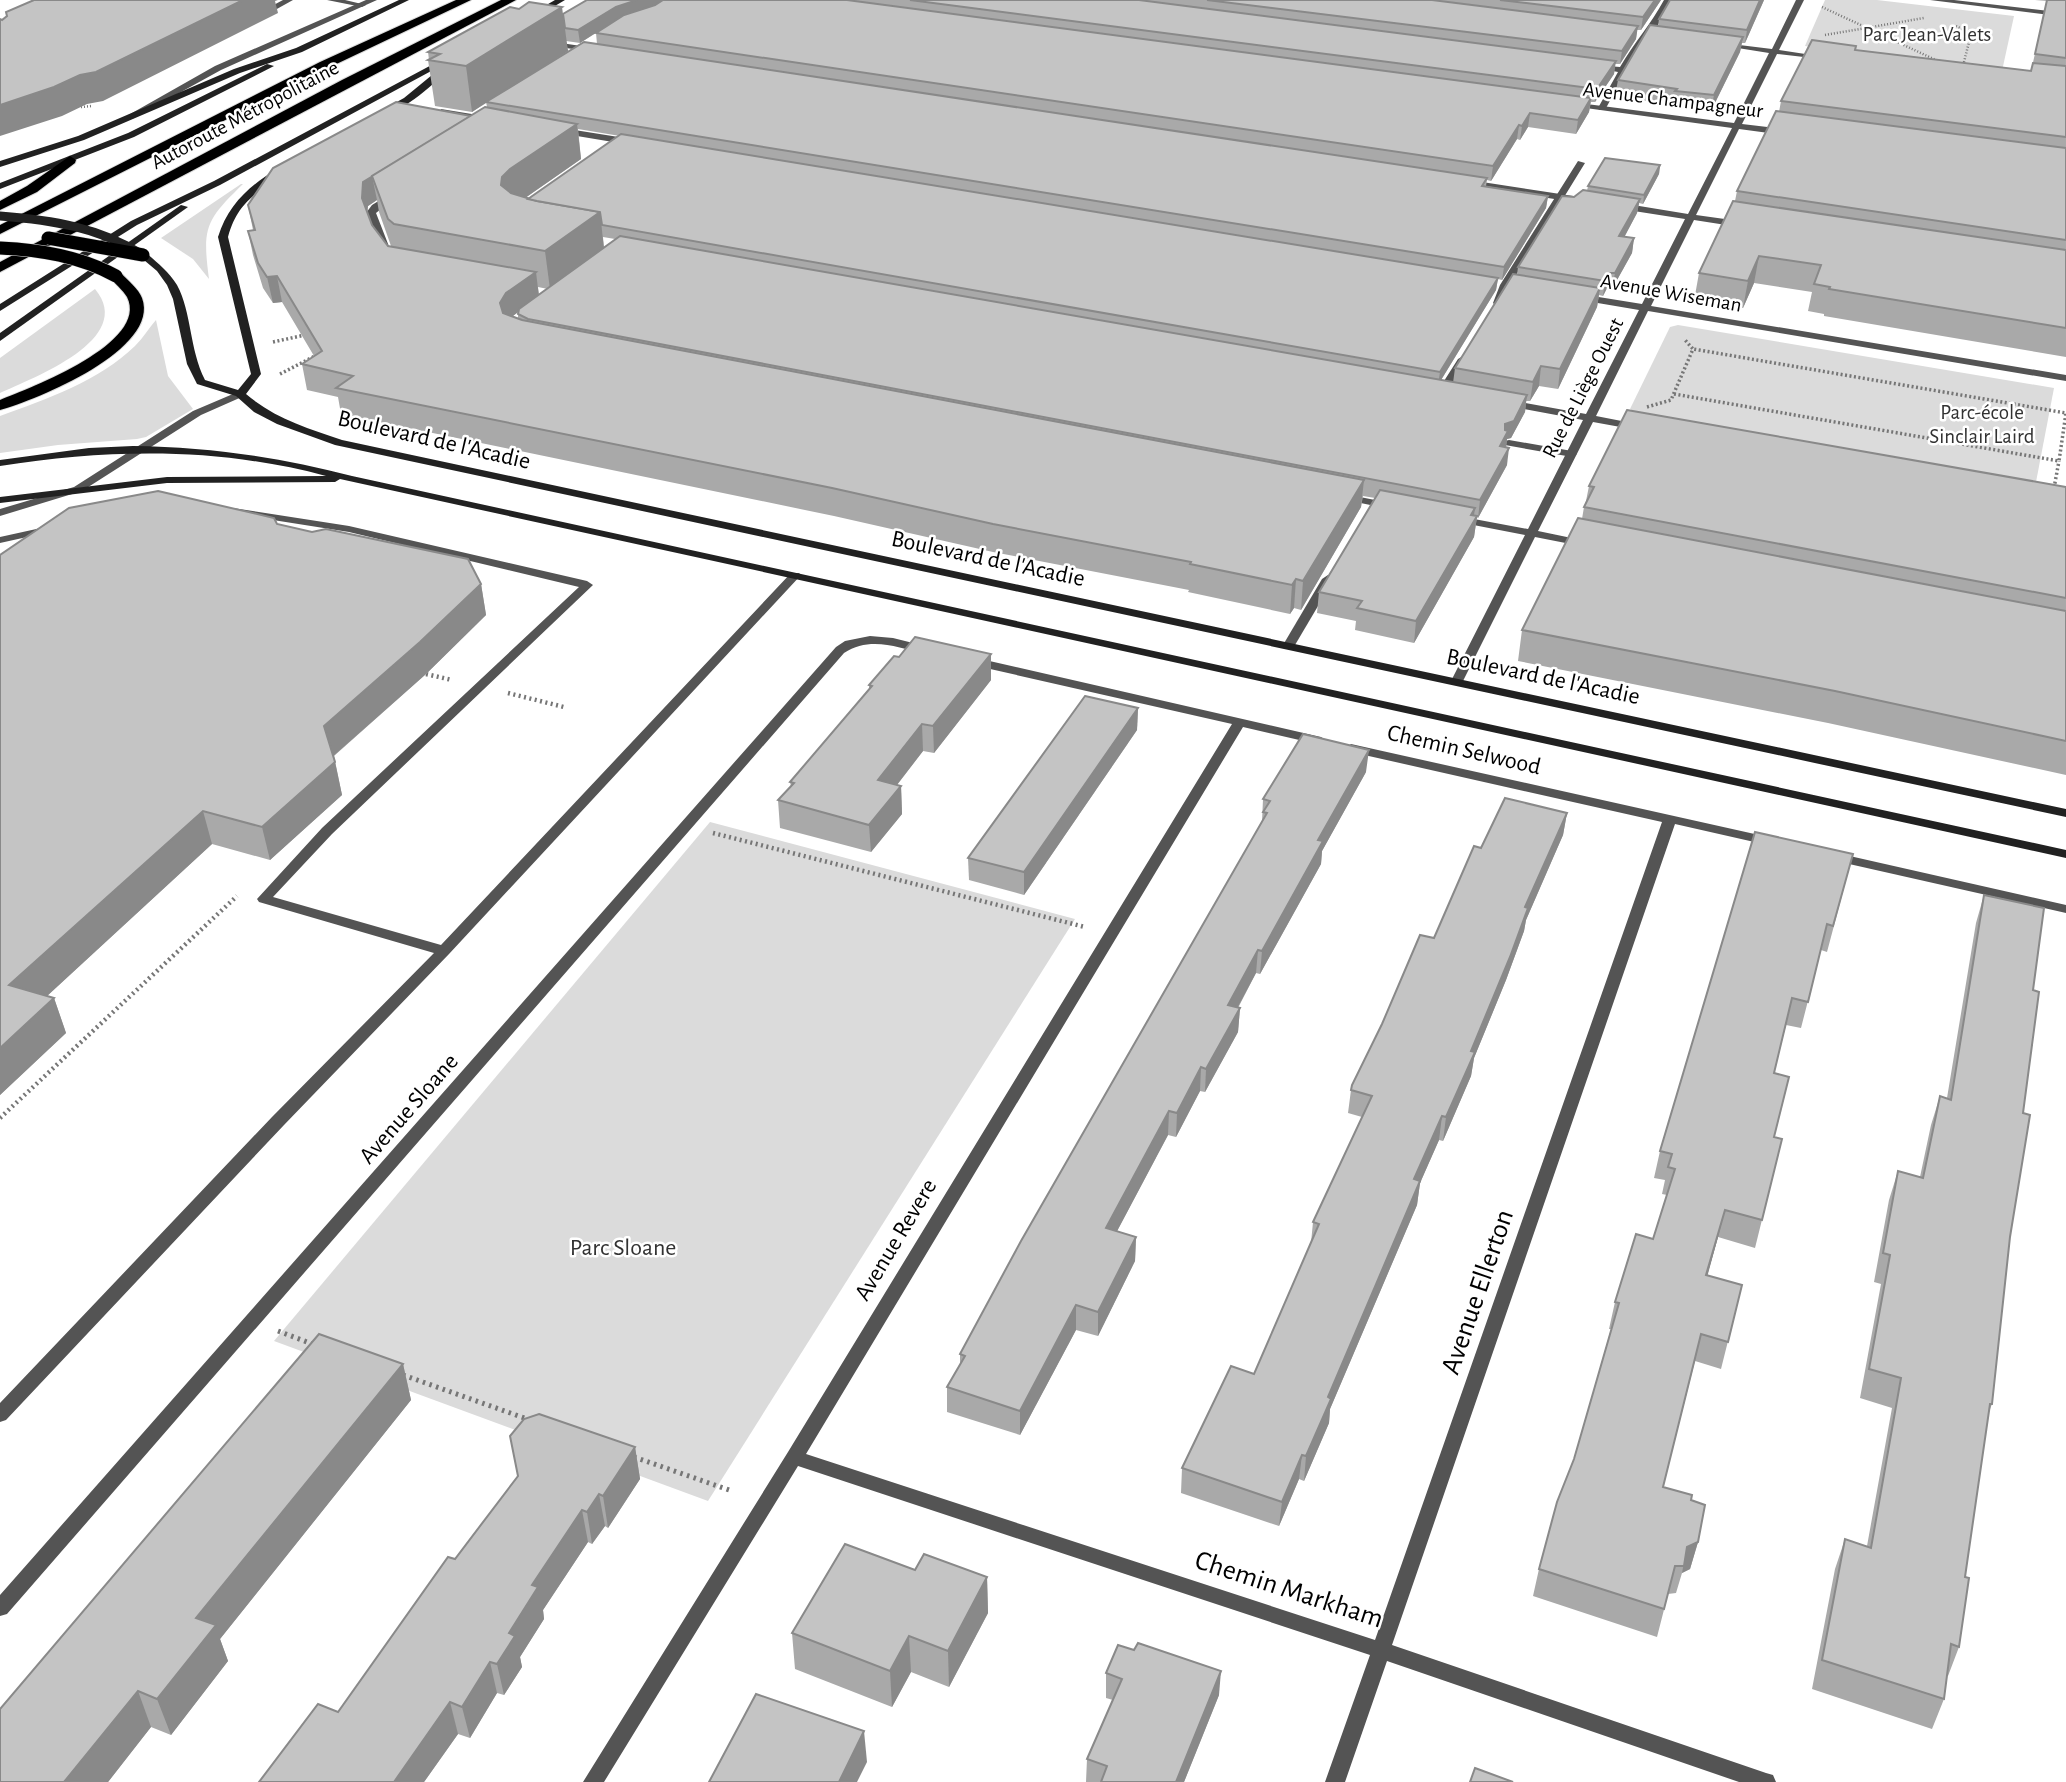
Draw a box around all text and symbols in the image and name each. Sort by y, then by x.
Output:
park label: Parc Jean-Valets [1863,24,1991,45]
street label: Autoroute Métropolitaine [148,57,342,173]
street label: Avenue Champagneur [1582,79,1764,121]
street label: Avenue Wiseman [1599,270,1743,316]
street label: Rue de Liège Ouest [1539,314,1627,461]
park label: Parc-école Sinclair Laird [1929,402,2035,447]
street label: Boulevard de l'Acadie [335,406,533,474]
street label: Boulevard de l'Acadie [889,527,1087,591]
street label: Boulevard de l'Acadie [1444,645,1642,709]
street label: Chemin Selwood [1385,721,1543,779]
street label: Avenue Sloane [355,1049,463,1169]
street label: Avenue Revere [850,1175,942,1305]
street label: Avenue Ellerton [1437,1206,1519,1378]
park label: Parc Sloane [570,1236,676,1260]
street label: Chemin Markham [1191,1546,1387,1634]

